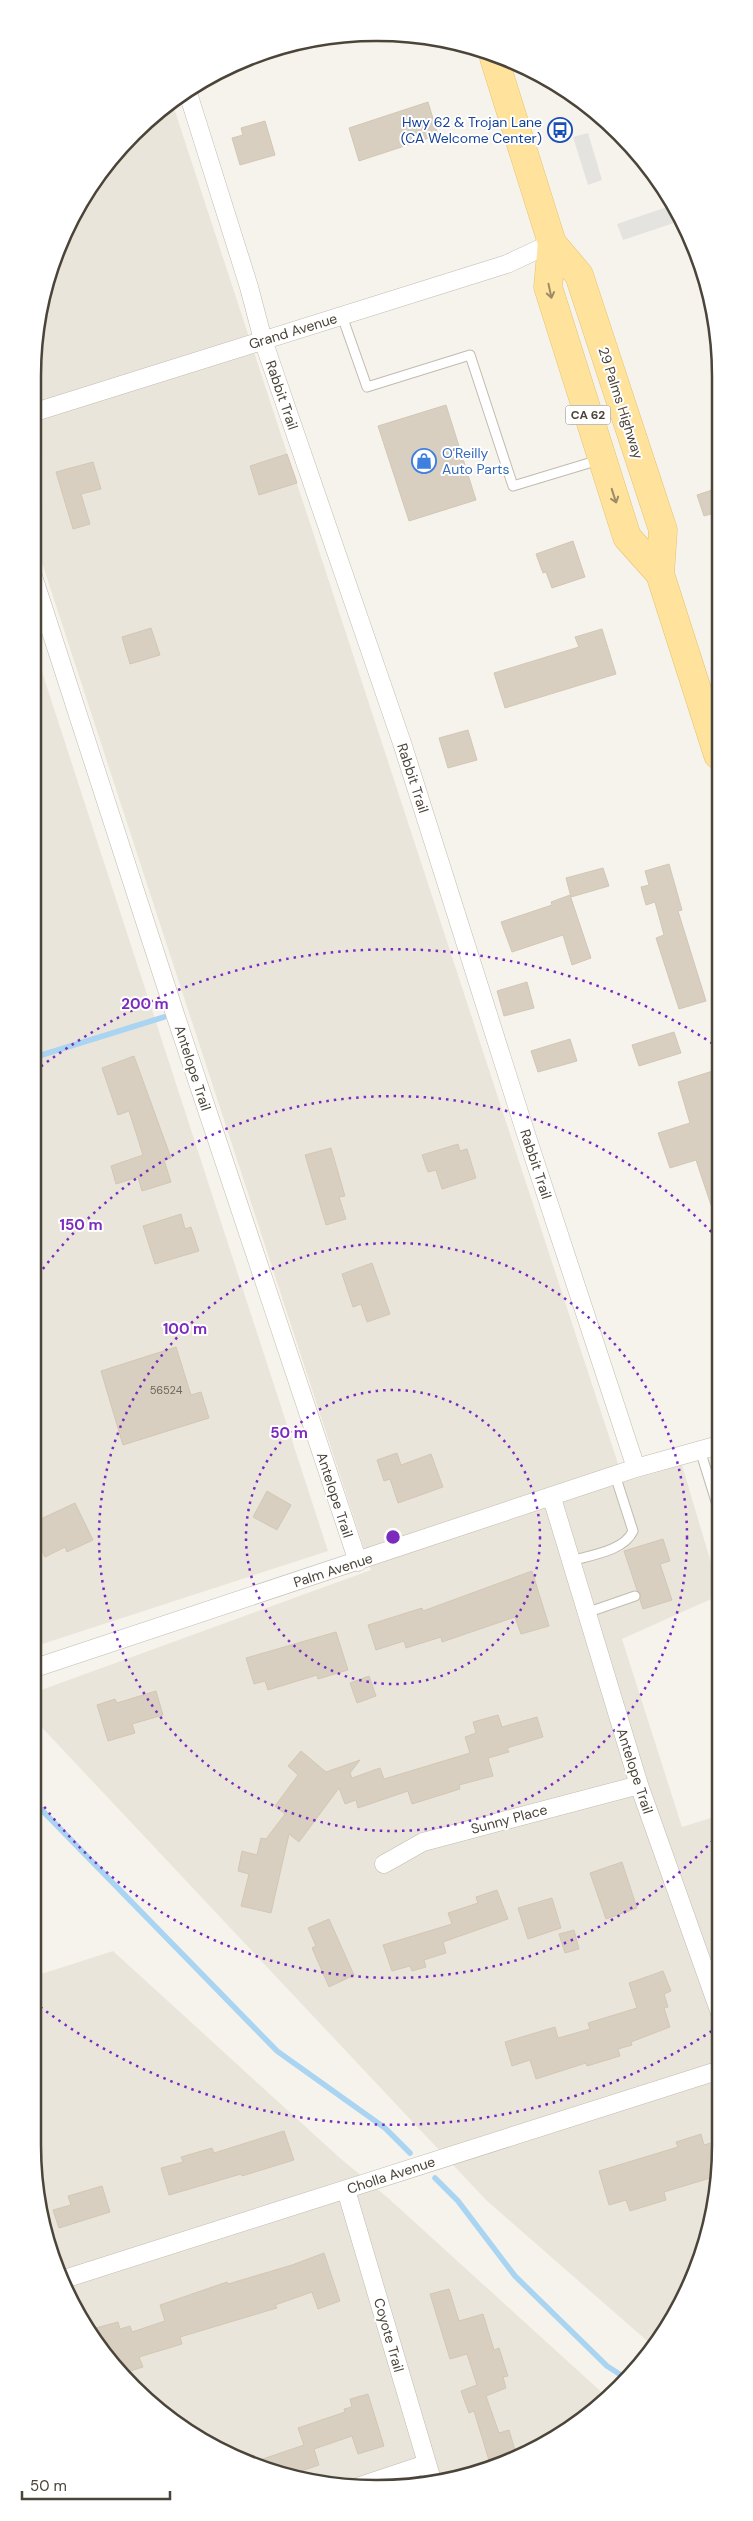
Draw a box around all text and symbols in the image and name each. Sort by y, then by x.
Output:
place label: Hwy 62 & Trojan Lane (CA Welcome Center) [401,113,542,147]
bus stop icon: Hwy 62 & Trojan Lane (CA Welcome Center) [547,117,573,143]
one-way arrow [546,283,555,299]
street label: Grand Avenue [247,309,339,353]
street label: 29 Palms Highway [594,345,648,461]
street label: Rabbit Trail [262,358,302,432]
road number: CA 62 [566,406,610,424]
place label: O'Reilly Auto Parts [442,444,510,478]
shop icon: O'Reilly Auto Parts [411,448,437,474]
one-way arrow [609,488,619,504]
street label: Rabbit Trail [393,741,433,815]
text: 200 m [121,994,169,1014]
street label: Antelope Trail [171,1023,215,1113]
street label: Rabbit Trail [516,1127,556,1201]
text: 150 m [60,1215,103,1235]
text: 100 m [163,1319,207,1339]
house number: 56524 [150,1383,183,1397]
text: 50 m [270,1423,308,1443]
street label: Antelope Trail [313,1450,357,1540]
centre of rings [384,1528,402,1546]
street label: Palm Avenue [291,1549,375,1591]
street label: Antelope Trail [613,1726,657,1816]
street label: Sunny Place [469,1800,549,1838]
street label: Cholla Avenue [345,2152,437,2198]
street label: Coyote Trail [370,2296,408,2374]
scale bar [22,2468,170,2500]
text: 50 m [30,2476,67,2496]

